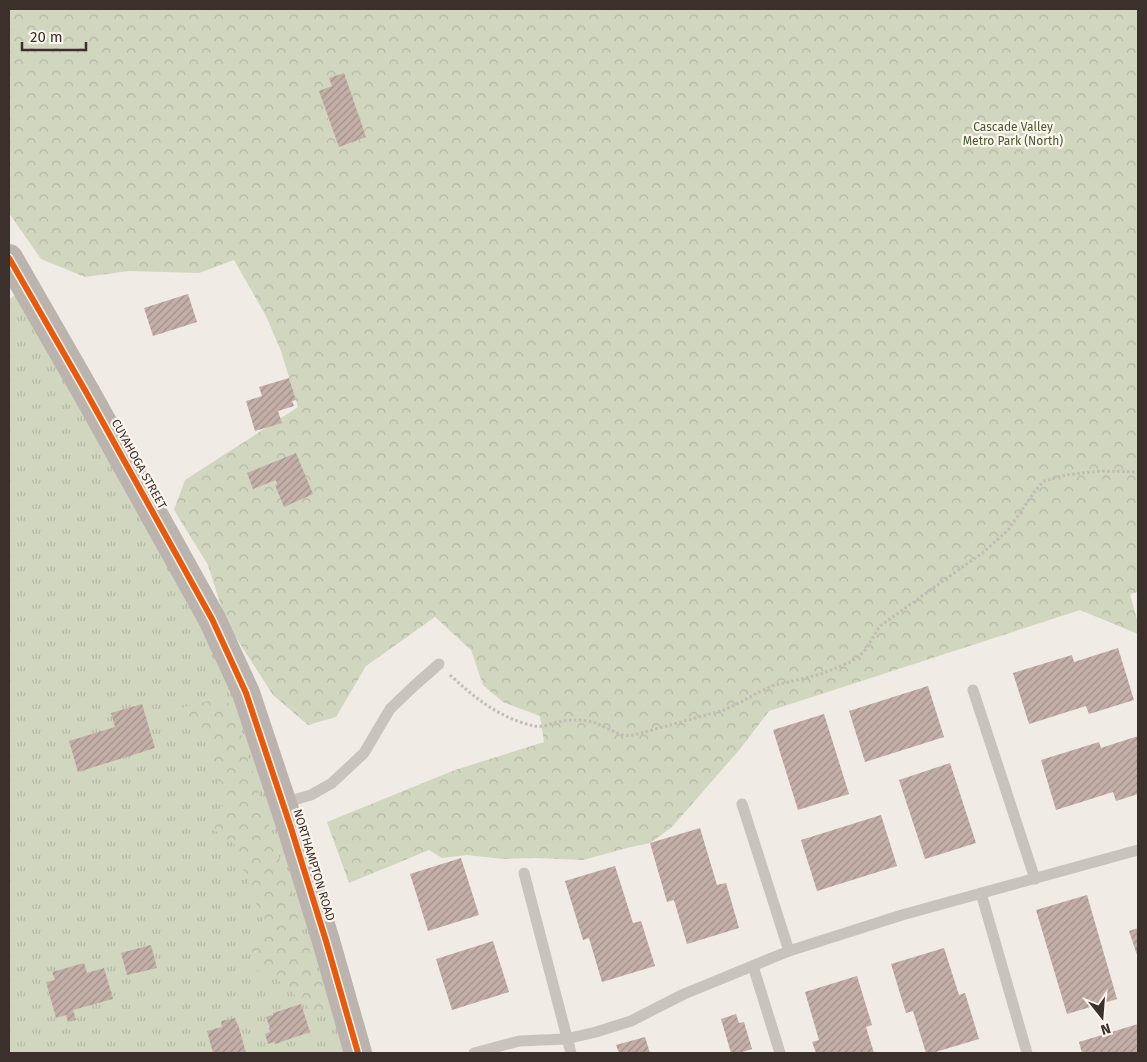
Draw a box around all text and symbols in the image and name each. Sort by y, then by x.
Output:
scale bar [22,20,86,52]
text: 20 m [30,28,63,46]
park label: Cascade Valley Metro Park (North) [963,120,1063,148]
street label: CUYAHOGA STREET [109,417,170,512]
street label: NORTHAMPTON ROAD [290,807,338,923]
north arrow [1077,992,1127,1042]
text: N [1099,1019,1113,1038]

